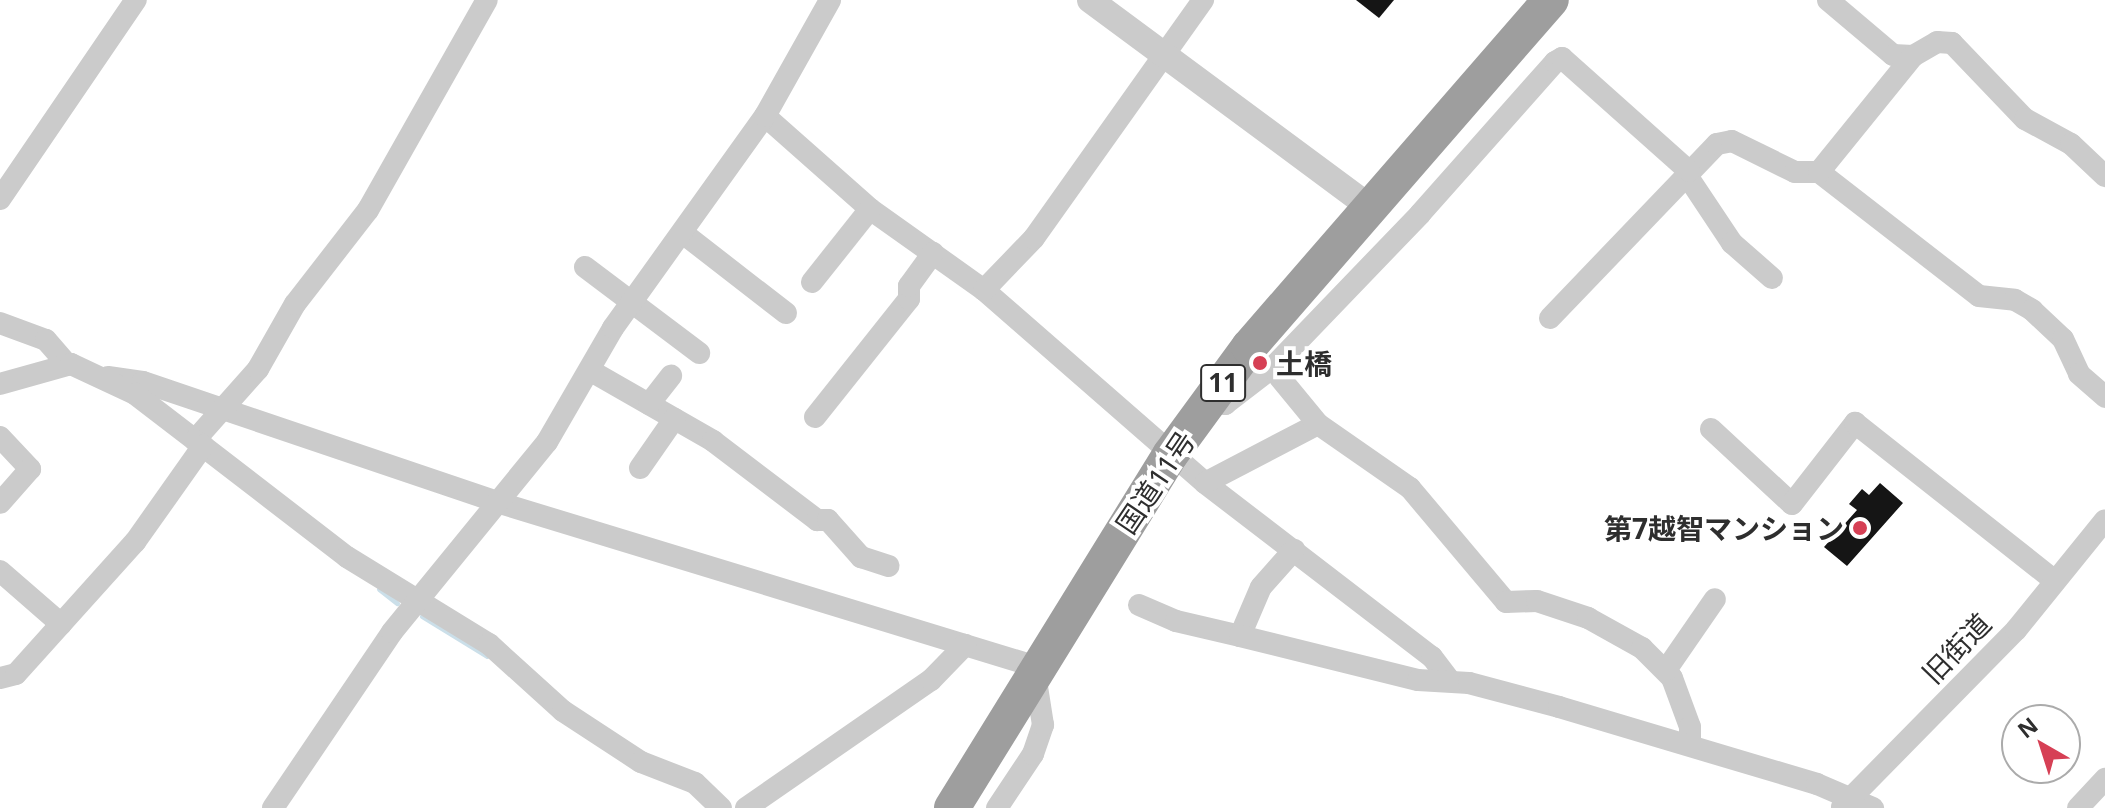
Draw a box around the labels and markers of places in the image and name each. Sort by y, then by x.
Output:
place label: 土橋 [1276,346,1332,380]
marker: 土橋 [1251,354,1269,372]
place label: 第7越智マンション [1604,511,1844,545]
marker: 第7越智マンション [1851,519,1869,537]

